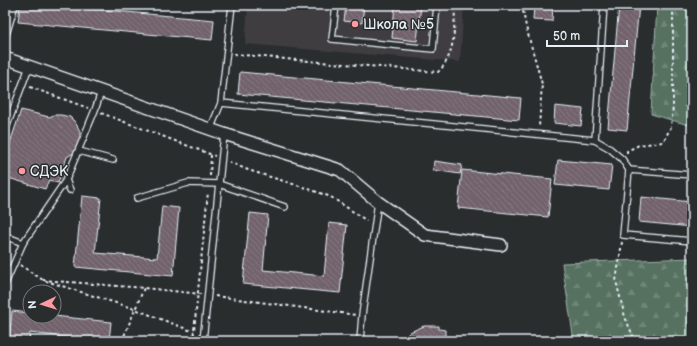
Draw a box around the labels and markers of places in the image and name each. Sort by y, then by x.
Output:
place label: Школа №5 [363,16,434,33]
marker: Школа №5 [350,19,360,29]
place label: СДЭК [30,163,69,180]
marker: СДЭК [17,166,27,176]

